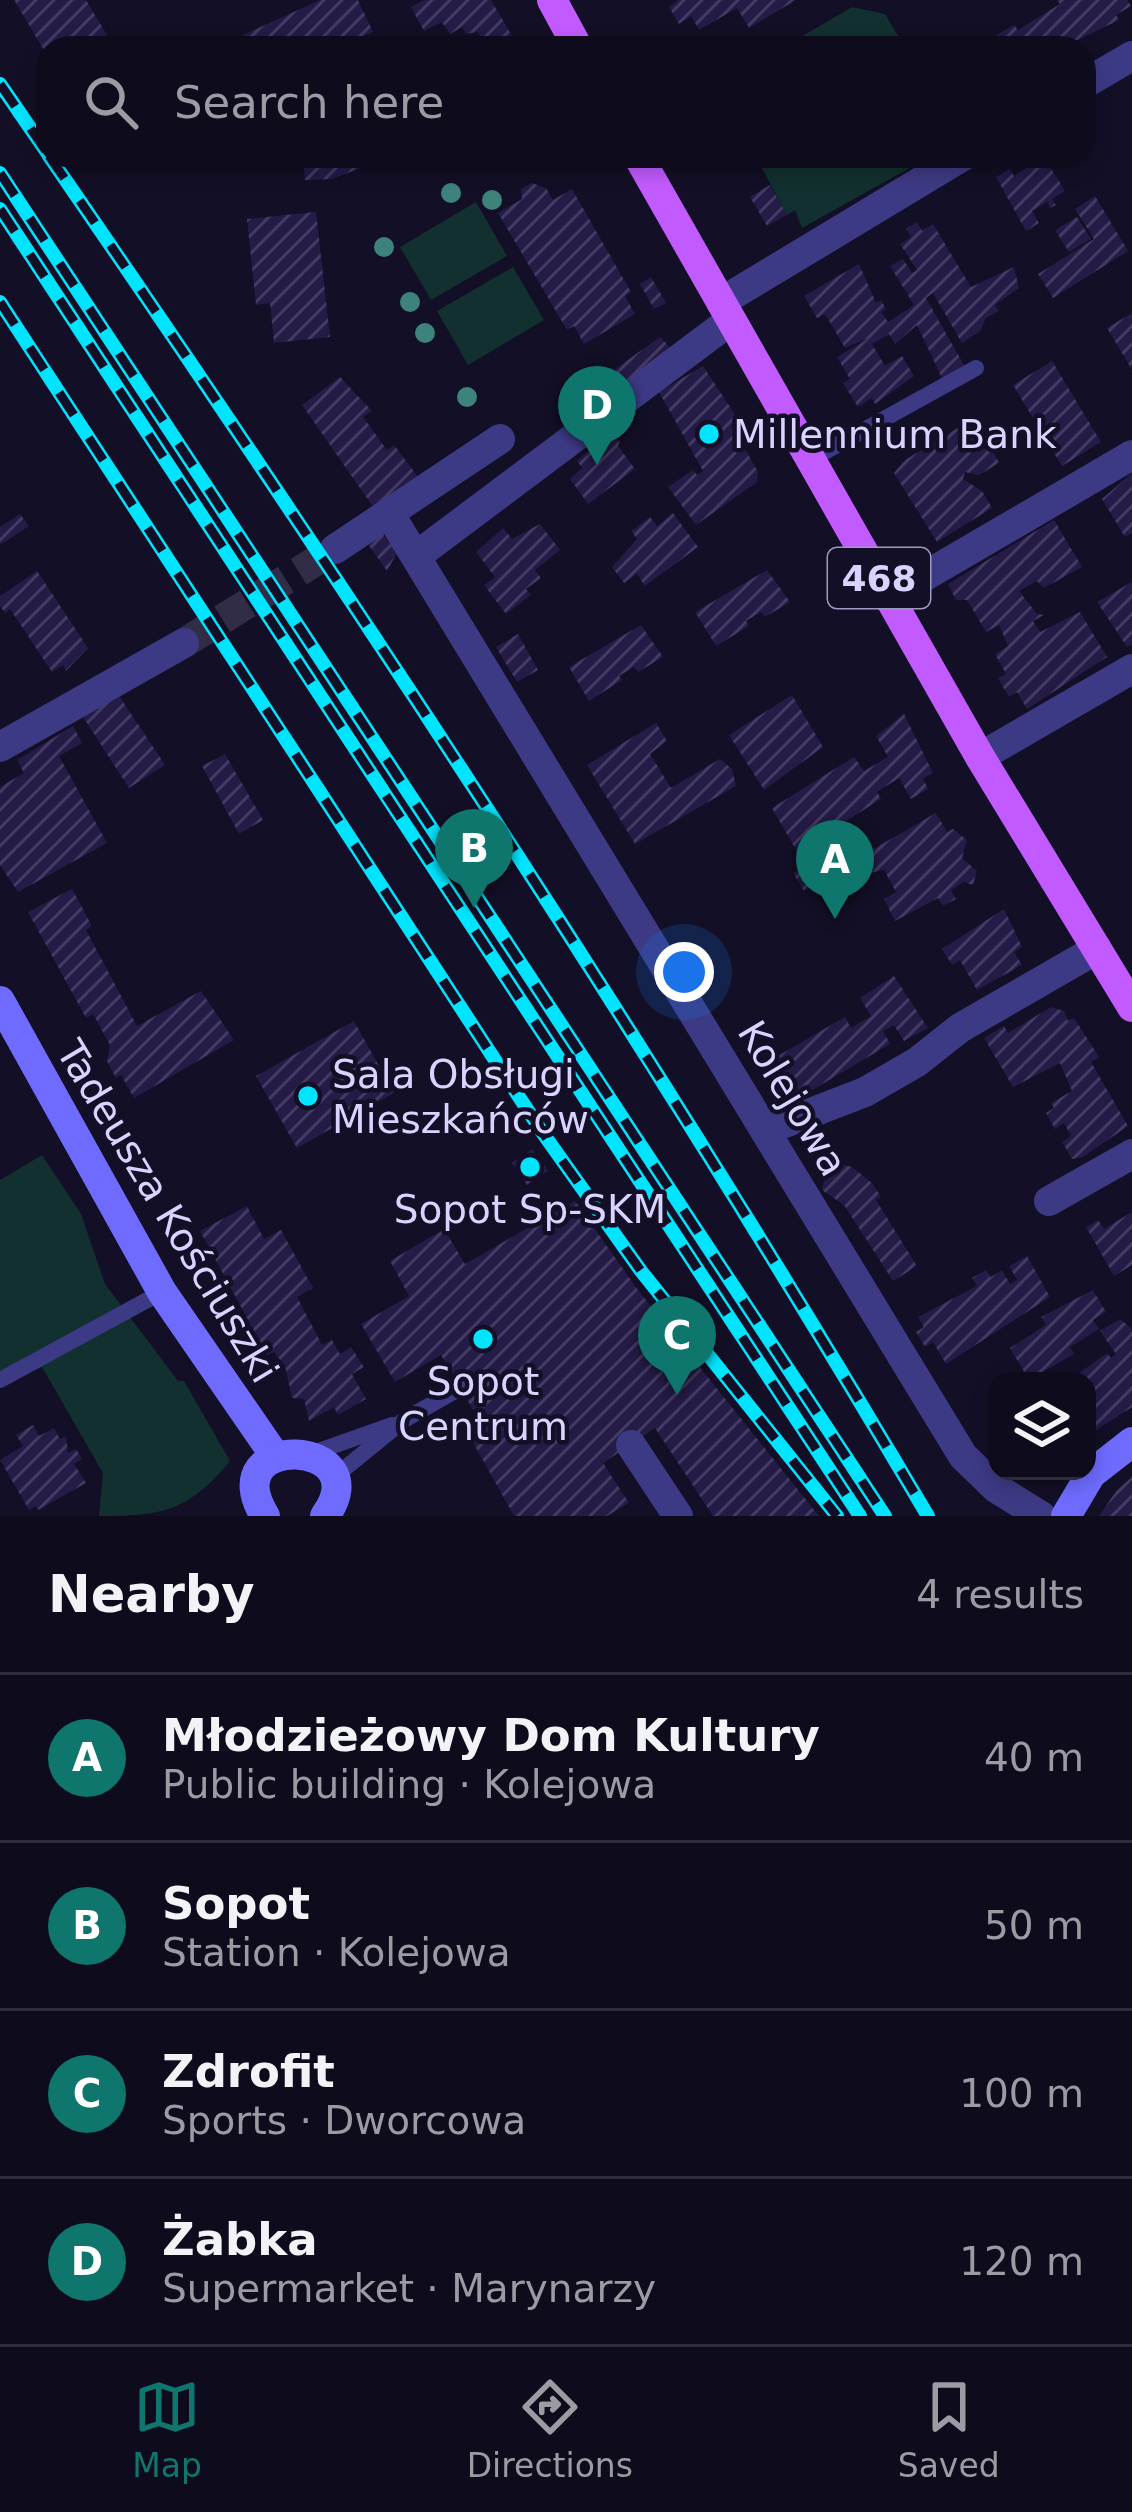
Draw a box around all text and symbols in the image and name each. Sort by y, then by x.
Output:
search box [36,36,1096,168]
icon: search [78,69,144,135]
text: Search here [174,76,444,129]
pin: D [558,366,636,465]
place label: Millennium Bank [733,412,1057,457]
marker: Millennium Bank [696,421,722,447]
road number: 468 [828,548,930,608]
pin: B [435,809,513,908]
pin: A [796,820,874,919]
your location [654,942,714,1002]
street label: Kolejowa [729,1013,856,1184]
street label: Tadeusza Kościuszki [47,1031,288,1390]
place label: Sala Obsługi Mieszkańców [332,1052,589,1142]
marker: Sala Obsługi Mieszkańców [295,1083,321,1109]
marker: Sopot Sp-SKM [517,1154,543,1180]
place label: Sopot Sp-SKM [394,1187,666,1232]
pin: C [638,1296,716,1395]
marker: Sopot Centrum [470,1326,496,1352]
place label: Sopot Centrum [398,1359,568,1449]
map controls [988,1372,1096,1480]
button: layers [988,1372,1096,1480]
text: Nearby [48,1565,255,1624]
text: 4 results [916,1572,1084,1617]
text: Młodzieżowy Dom Kultury [162,1709,820,1762]
text: A [72,1735,102,1780]
text: 40 m [984,1735,1084,1780]
text: Public building · Kolejowa [162,1762,656,1807]
text: Sopot [162,1877,310,1930]
text: B [72,1903,102,1948]
text: 50 m [984,1903,1084,1948]
text: Station · Kolejowa [162,1930,511,1975]
text: Zdrofit [162,2045,335,2098]
text: C [73,2071,101,2116]
text: 100 m [959,2071,1084,2116]
text: Sports · Dworcowa [162,2098,526,2143]
text: Żabka [162,2213,318,2266]
text: D [71,2239,103,2284]
text: 120 m [959,2239,1084,2284]
text: Supermarket · Marynarzy [162,2266,656,2311]
tab: Map [132,2374,202,2485]
tab: Directions [467,2374,633,2485]
tab: Saved [898,2374,1000,2485]

